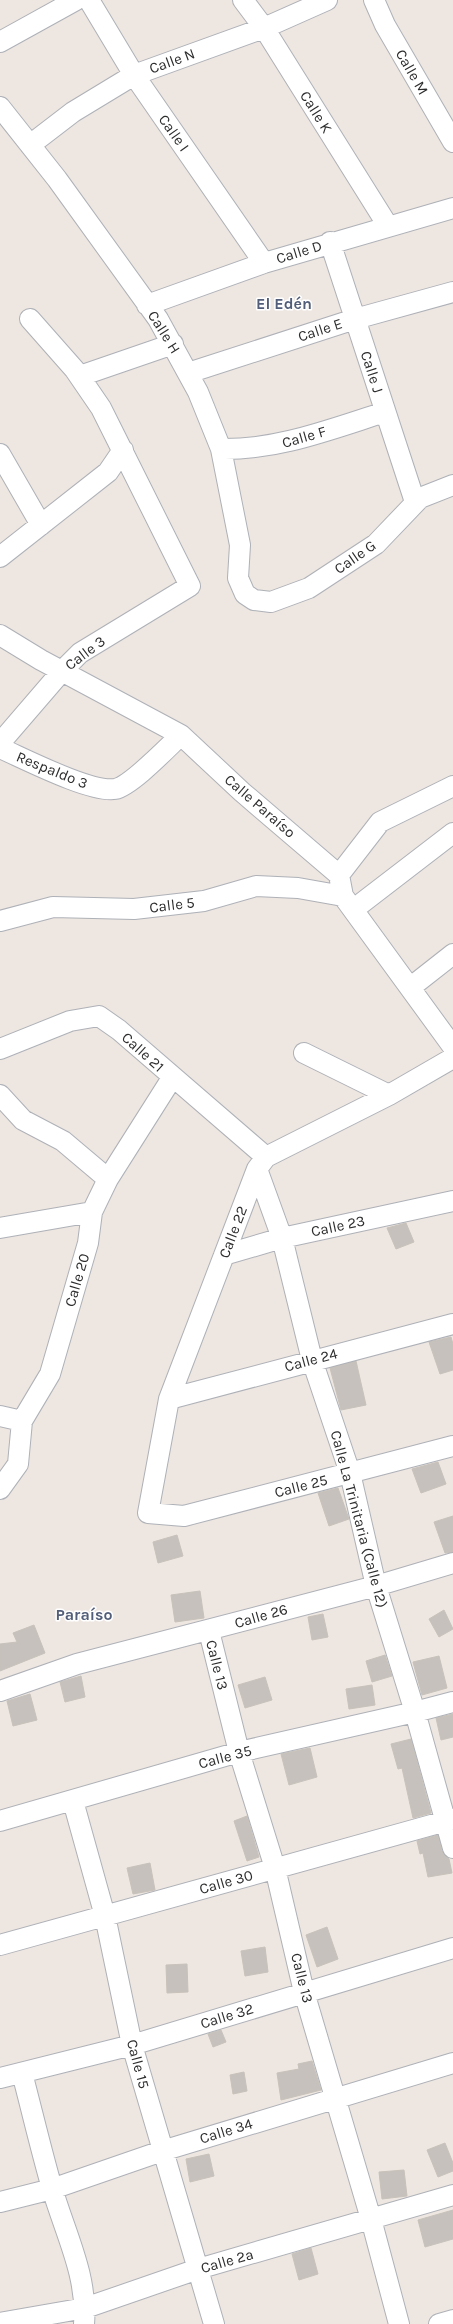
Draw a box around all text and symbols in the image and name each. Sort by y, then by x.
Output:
street label: Calle N [147,44,197,78]
street label: Calle M [392,46,432,98]
street label: Calle K [296,88,336,136]
street label: Calle I [155,111,193,155]
street label: Calle D [274,237,324,267]
district label: El Edén [256,294,312,313]
street label: Calle H [144,307,184,357]
street label: Calle E [296,314,344,346]
street label: Calle J [357,349,387,395]
street label: Calle F [280,422,328,452]
street label: Calle G [331,536,379,578]
street label: Calle 3 [61,632,109,674]
street label: Respaldo 3 [14,748,90,792]
street label: Calle Paraíso [221,770,299,842]
street label: Calle 5 [148,893,196,917]
street label: Calle 21 [118,1028,168,1076]
street label: Calle 22 [215,1203,251,1261]
street label: Calle 23 [309,1212,367,1240]
street label: Calle 20 [61,1251,93,1309]
street label: Calle 24 [283,1344,340,1376]
street label: Calle La Trinitaria (Calle 12) [327,1428,391,1610]
street label: Calle 25 [272,1471,330,1501]
street label: Calle 26 [232,1600,290,1632]
district label: Paraíso [55,1605,113,1624]
street label: Calle 13 [202,1638,232,1692]
street label: Calle 35 [196,1741,254,1773]
street label: Calle 30 [197,1866,255,1898]
street label: Calle 13 [287,1951,317,2005]
street label: Calle 32 [198,1999,256,2033]
street label: Calle 15 [123,2037,153,2091]
street label: Calle 34 [197,2114,255,2148]
street label: Calle 2ª [199,2245,255,2277]

